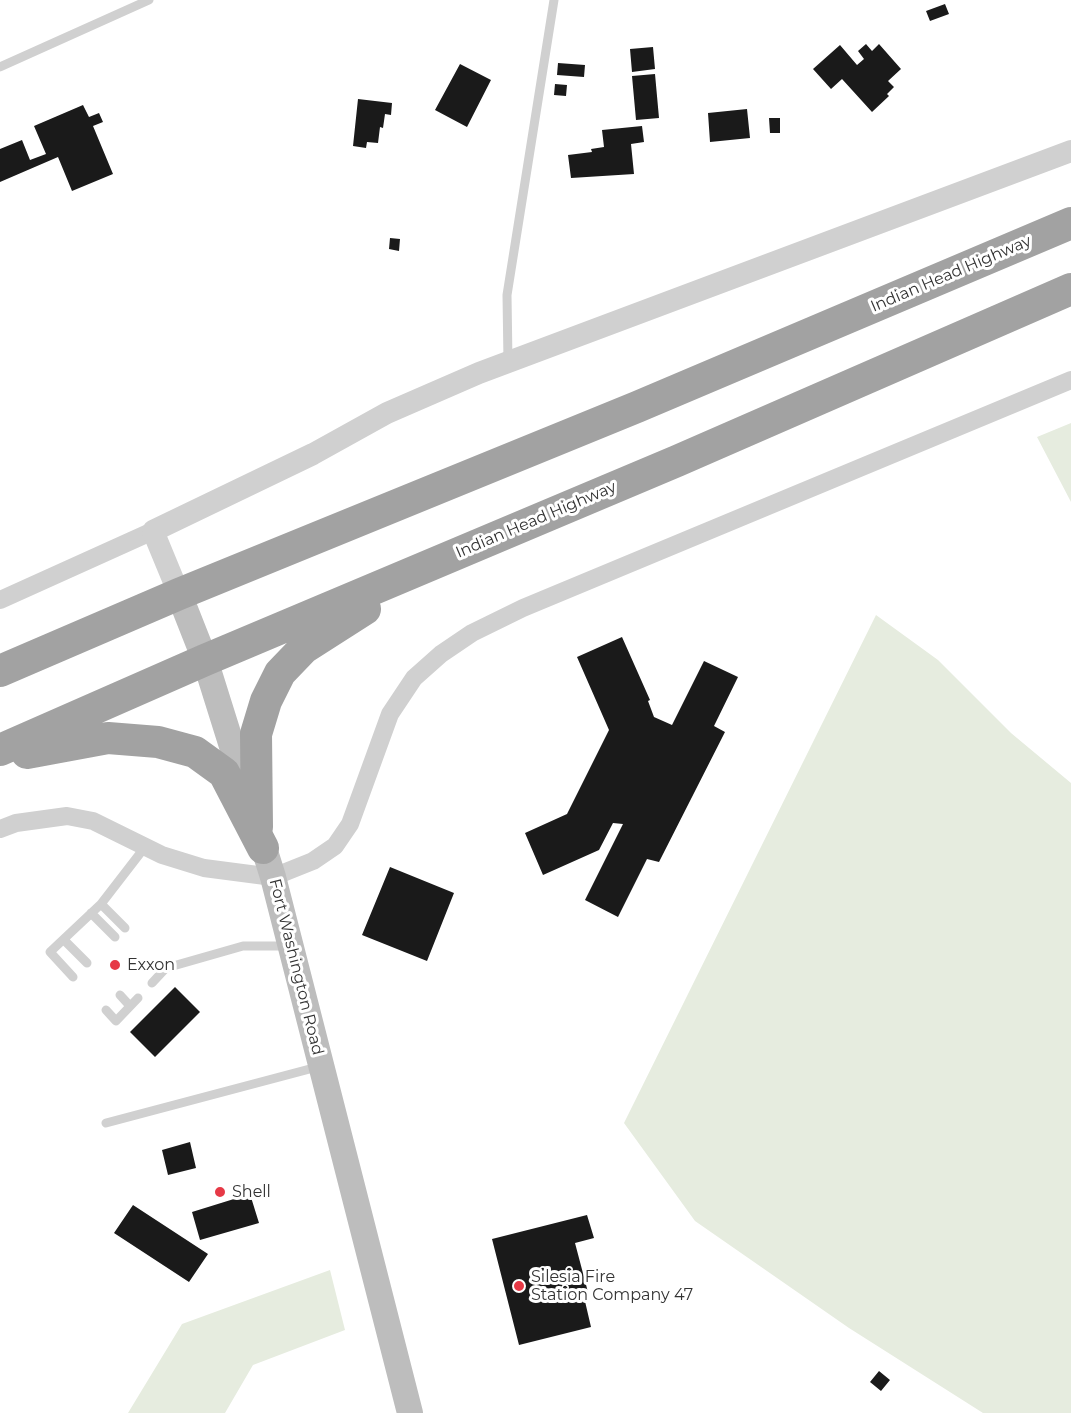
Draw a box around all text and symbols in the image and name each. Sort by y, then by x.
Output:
street label: Indian Head Highway [868,231,1034,317]
street label: Indian Head Highway [453,477,619,563]
street label: Fort Washington Road [265,877,327,1057]
place label: Exxon [127,955,175,975]
marker: Exxon [108,958,122,972]
place label: Shell [232,1182,271,1202]
marker: Shell [213,1185,227,1199]
place label: Silesia Fire Station Company 47 [531,1267,693,1305]
marker: Silesia Fire Station Company 47 [512,1279,526,1293]

